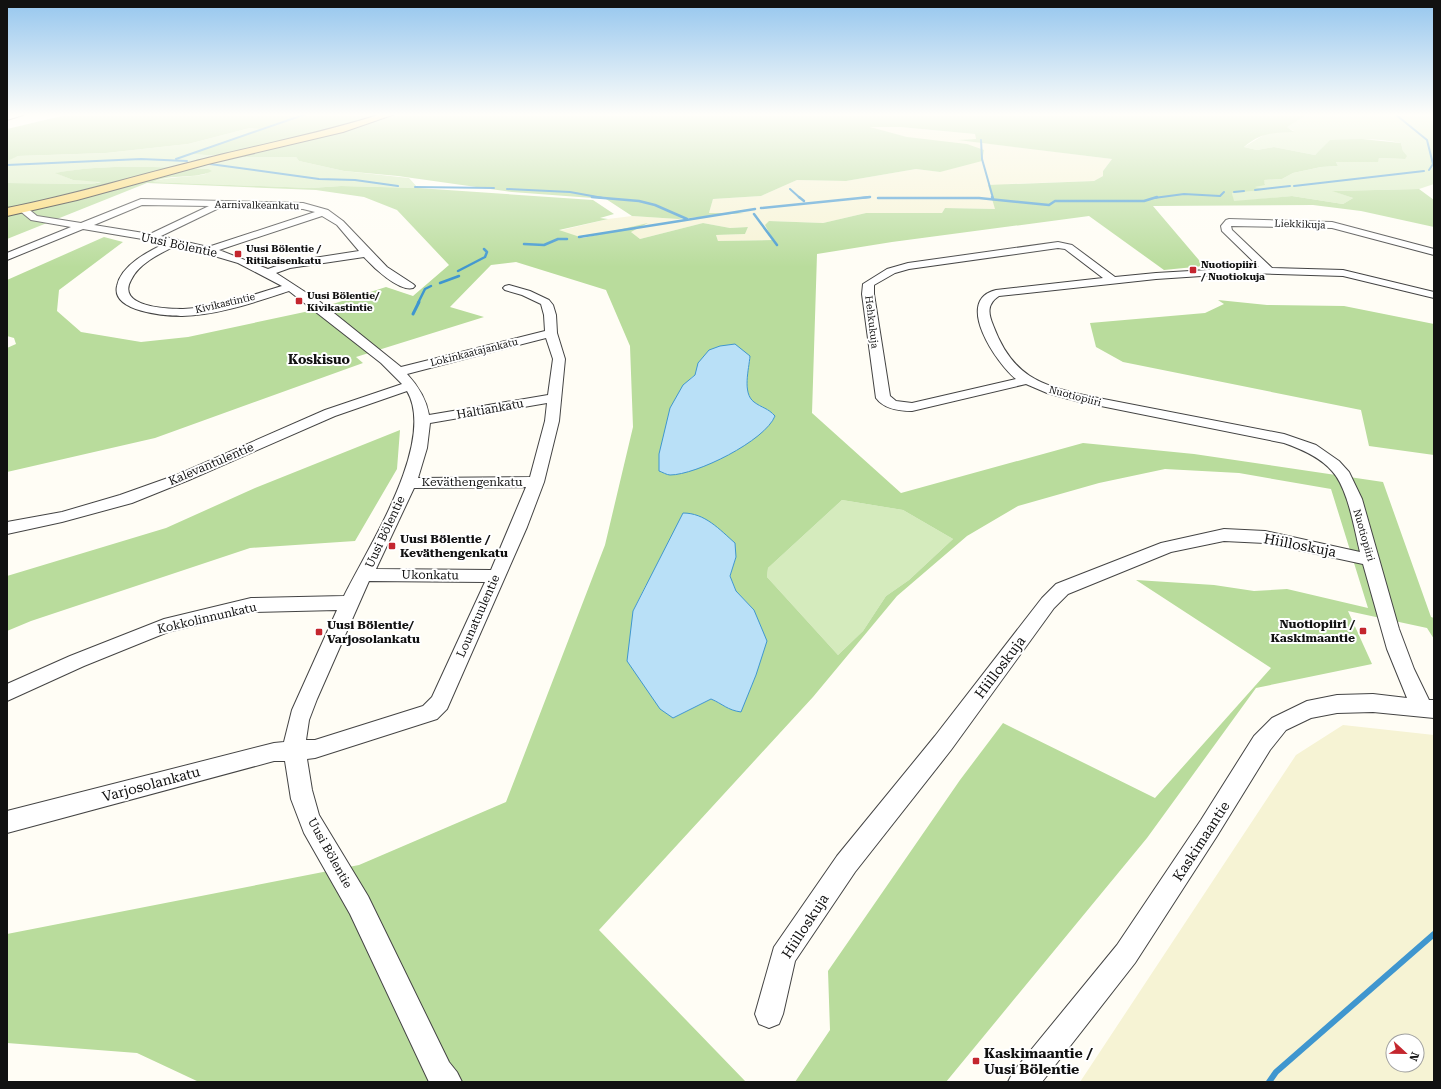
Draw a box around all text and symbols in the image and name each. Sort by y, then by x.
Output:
street label: Aarnivalkeankatu [215,199,300,211]
street label: Liekkikuja [1274,218,1326,230]
street label: Uusi Bölentie [139,230,219,260]
place label: Uusi Bölentie / Ritikaisenkatu [246,243,322,266]
marker: Uusi Bölentie / Ritikaisenkatu [233,249,243,259]
place label: Nuotiopiiri / Nuotiokuja [1200,259,1265,282]
marker: Nuotiopiiri / Nuotiokuja [1188,265,1198,275]
place label: Uusi Bölentie/ Kivikastintie [307,290,380,313]
street label: Kivikastintie [194,291,257,315]
street label: Hehkukuja [863,295,881,350]
marker: Uusi Bölentie/ Kivikastintie [294,296,304,306]
street label: Lokinkaatajankatu [429,336,520,368]
district label: Koskisuo [288,352,350,367]
street label: Nuotiopiiri [1048,384,1102,408]
street label: Haltiankatu [455,396,525,422]
street label: Kalevantulentie [166,440,256,488]
street label: Keväthengenkatu [422,475,523,489]
street label: Uusi Bölentie [362,493,408,570]
street label: Nuotiopiiri [1351,508,1377,562]
street label: Hiilloskuja [1262,530,1338,560]
place label: Uusi Bölentie / Keväthengenkatu [400,532,508,560]
marker: Uusi Bölentie / Keväthengenkatu [387,541,397,551]
street label: Ukonkatu [401,568,459,583]
street label: Lounatuulentie [454,572,503,659]
street label: Kokkolinnunkatu [156,600,258,636]
place label: Nuotiopiiri / Kaskimaantie [1270,617,1355,645]
place label: Uusi Bölentie/ Varjosolankatu [327,618,420,646]
marker: Nuotiopiiri / Kaskimaantie [1358,626,1368,636]
marker: Uusi Bölentie/ Varjosolankatu [314,627,324,637]
street label: Hiilloskuja [971,632,1029,701]
street label: Varjosolankatu [100,763,202,805]
street label: Kaskimaantie [1169,798,1233,884]
street label: Uusi Bölentie [305,816,355,891]
street label: Hiilloskuja [778,890,832,961]
north arrow [1385,1033,1425,1073]
place label: Kaskimaantie / Uusi Bölentie [984,1045,1093,1077]
text: N [1406,1050,1421,1063]
marker: Kaskimaantie / Uusi Bölentie [971,1056,981,1066]

